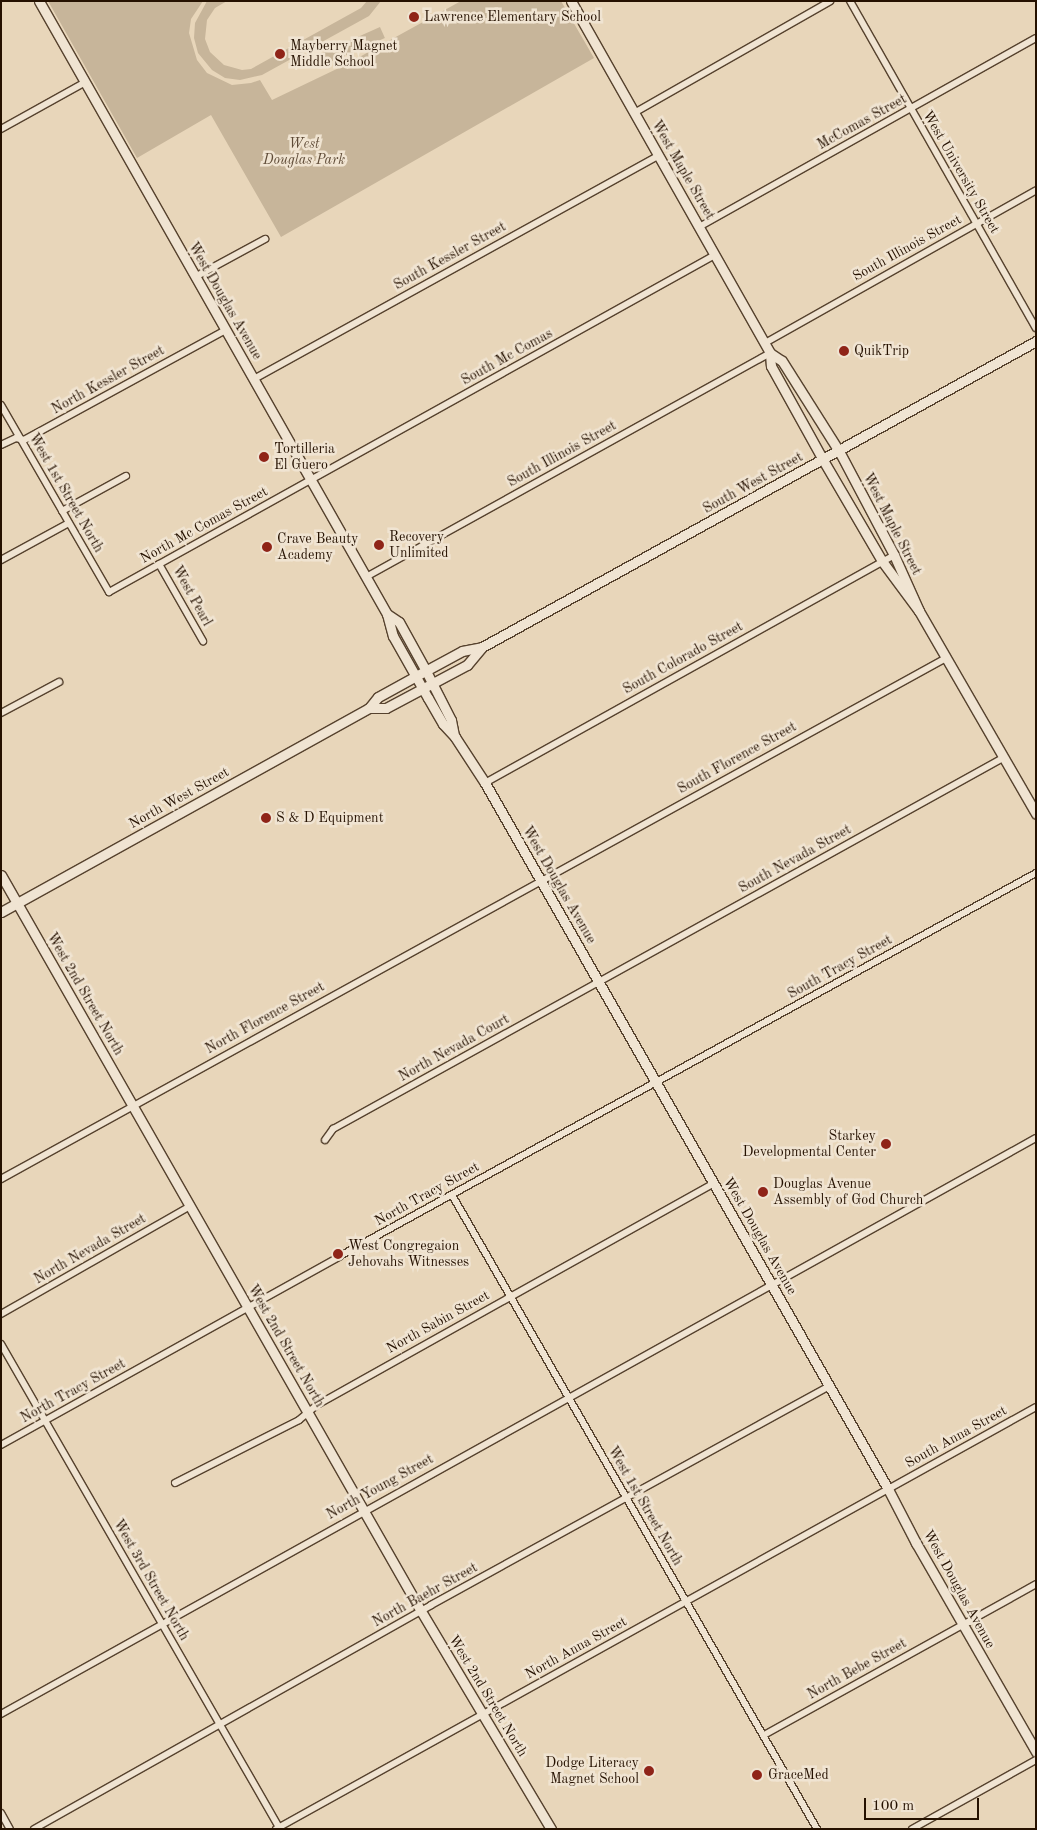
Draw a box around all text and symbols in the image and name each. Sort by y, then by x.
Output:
place label: Lawrence Elementary School [424,9,601,25]
marker: Lawrence Elementary School [408,11,420,23]
place label: Mayberry Magnet Middle School [290,38,397,70]
marker: Mayberry Magnet Middle School [274,48,286,60]
street label: McComas Street [815,91,909,153]
street label: West University Street [919,107,1003,237]
street label: West Maple Street [648,117,718,223]
park label: West Douglas Park [263,136,345,168]
street label: South Illinois Street [850,211,964,285]
street label: South Kessler Street [391,218,509,294]
street label: West Douglas Avenue [184,239,266,363]
street label: South Mc Comas [458,325,556,389]
street label: North Kessler Street [49,342,167,418]
place label: QuikTrip [854,343,909,359]
marker: QuikTrip [838,345,850,357]
street label: South Illinois Street [505,417,619,491]
street label: West 1st Street North [25,430,107,556]
place label: Tortilleria El Guero [274,441,335,474]
street label: South West Street [700,449,806,517]
marker: Tortilleria El Guero [258,451,270,463]
street label: West Maple Street [859,470,925,578]
street label: North Mc Comas Street [137,483,271,567]
place label: Recovery Unlimited [389,529,449,562]
place label: Crave Beauty Academy [277,531,359,564]
marker: Recovery Unlimited [373,539,385,551]
marker: Crave Beauty Academy [261,541,273,553]
street label: West Pearl [169,563,215,629]
street label: South Colorado Street [620,618,746,698]
street label: South Florence Street [675,718,799,798]
street label: North West Street [126,764,232,832]
place label: S & D Equipment [276,810,384,826]
marker: S & D Equipment [260,812,272,824]
street label: South Nevada Street [736,821,854,897]
street label: West Douglas Avenue [518,823,600,947]
street label: West 2nd Street North [43,930,127,1058]
street label: South Tracy Street [785,931,895,1003]
street label: North Florence Street [203,978,327,1058]
street label: North Nevada Court [396,1011,512,1085]
place label: Starkey Developmental Center [742,1128,876,1160]
marker: Starkey Developmental Center [880,1138,892,1150]
street label: North Tracy Street [372,1158,482,1230]
street label: West Douglas Avenue [719,1174,801,1298]
place label: Douglas Avenue Assembly of God Church [773,1176,923,1208]
marker: Douglas Avenue Assembly of God Church [757,1186,769,1198]
street label: North Nevada Street [31,1210,149,1288]
place label: West Congregaion Jehovahs Witnesses [348,1238,469,1270]
marker: West Congregaion Jehovahs Witnesses [332,1248,344,1260]
street label: West 2nd Street North [244,1282,328,1410]
street label: North Sabin Street [384,1287,492,1357]
street label: North Tracy Street [18,1355,128,1427]
street label: South Anna Street [902,1402,1010,1472]
street label: West 1st Street North [604,1443,686,1569]
street label: North Young Street [324,1451,436,1523]
street label: West 3rd Street North [109,1516,193,1644]
street label: West Douglas Avenue [919,1527,999,1651]
street label: North Baehr Street [370,1559,480,1631]
street label: North Anna Street [522,1613,630,1683]
street label: West 2nd Street North [445,1632,531,1760]
street label: North Bebe Street [805,1635,909,1703]
place label: Dodge Literacy Magnet School [545,1755,639,1788]
marker: Dodge Literacy Magnet School [643,1765,655,1777]
place label: GraceMed [768,1767,829,1783]
marker: GraceMed [750,1768,764,1782]
scale bar [867,1788,982,1820]
text: 100 m [872,1799,914,1814]

